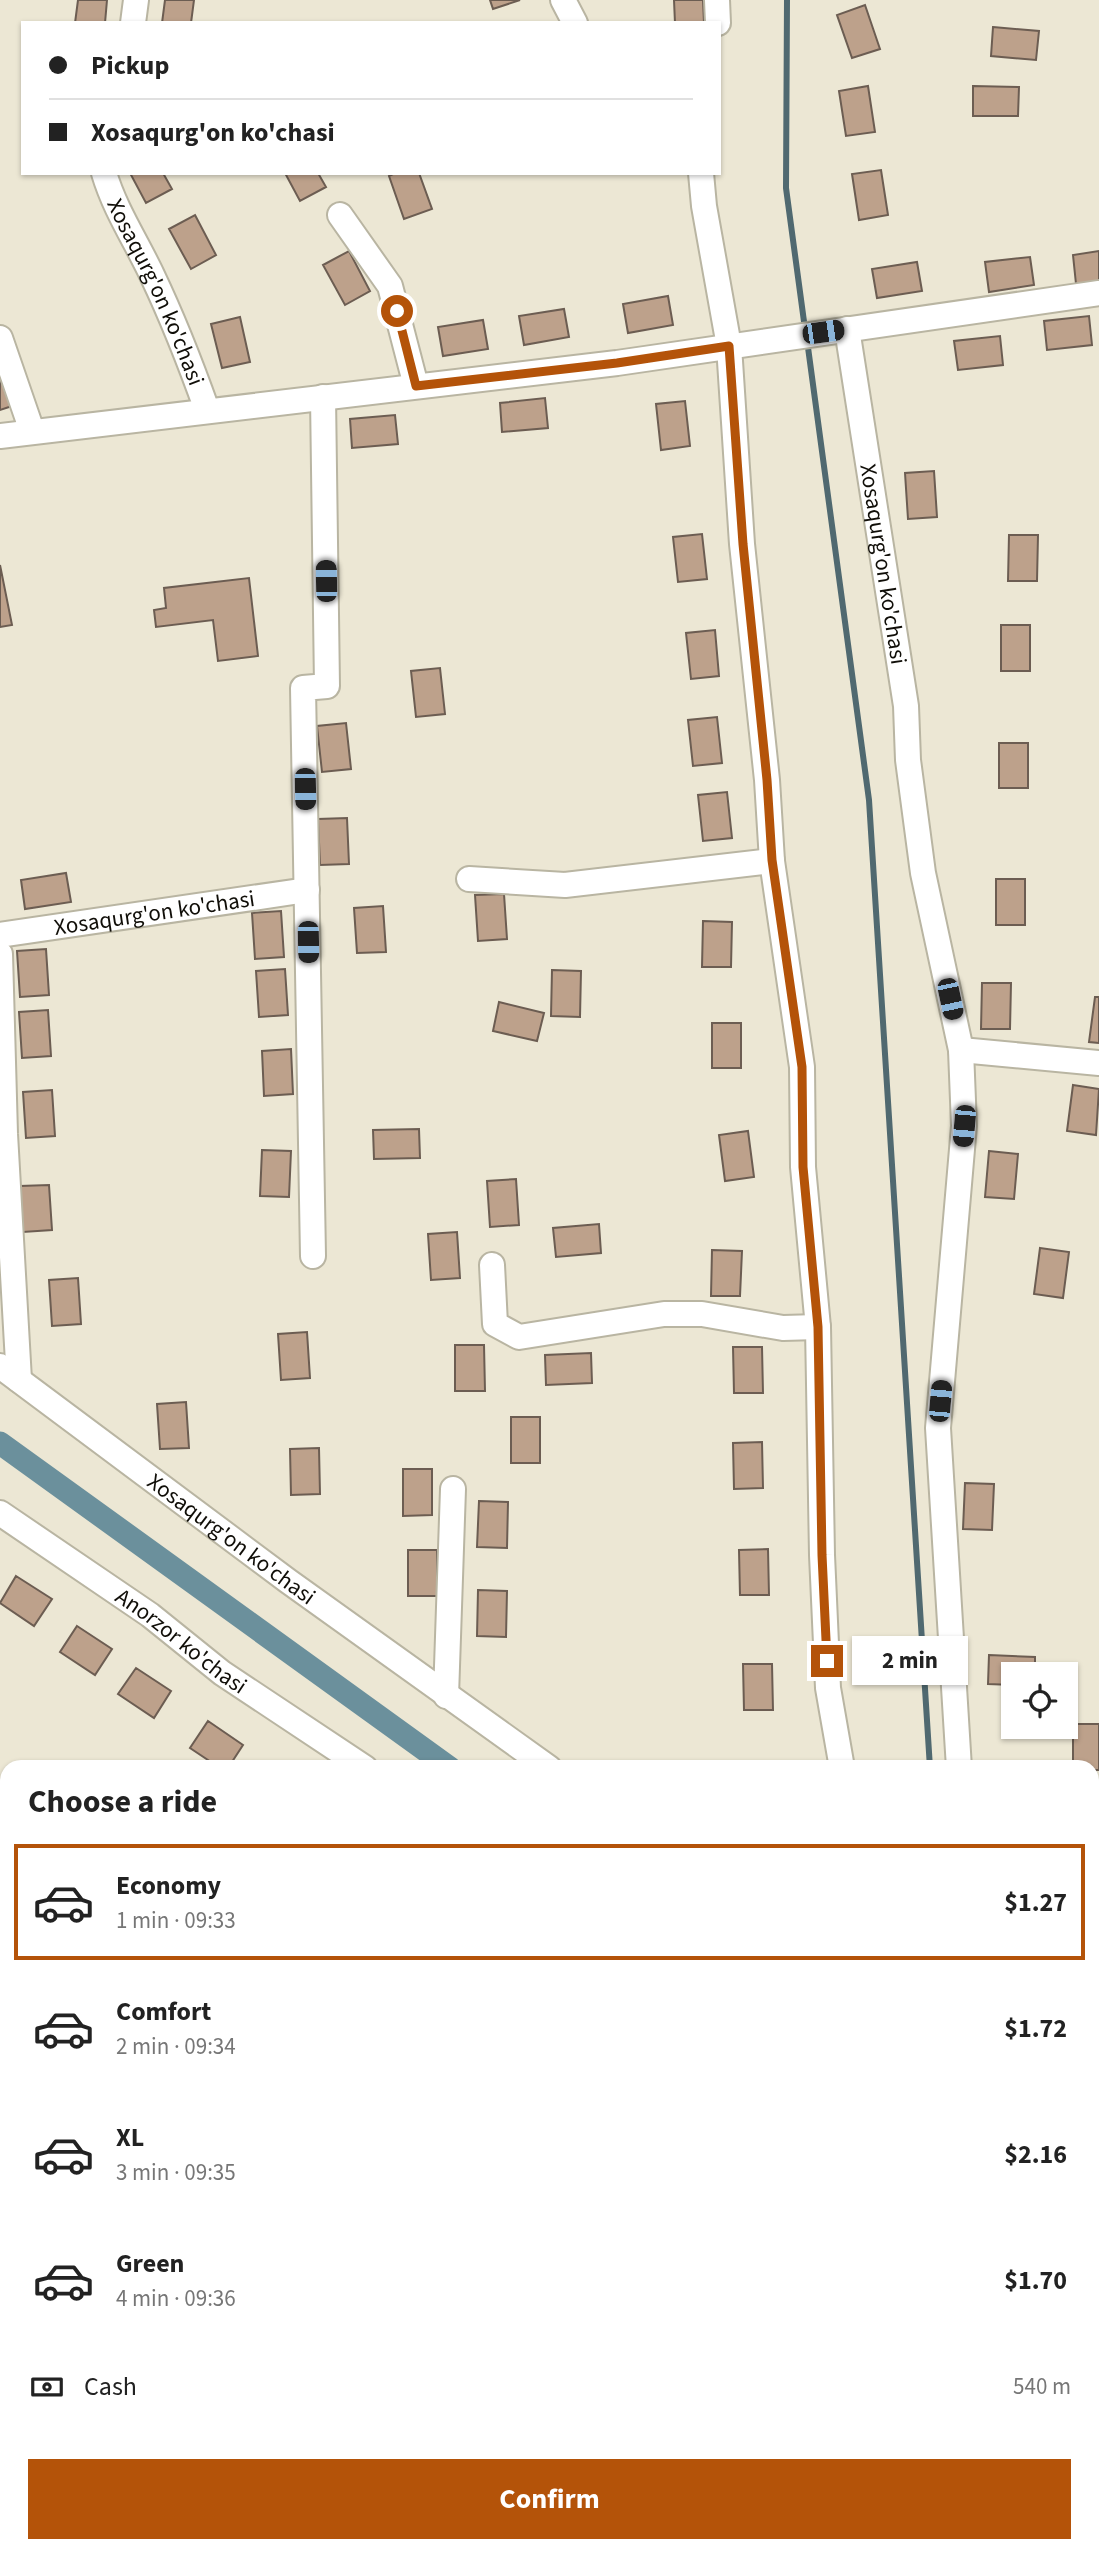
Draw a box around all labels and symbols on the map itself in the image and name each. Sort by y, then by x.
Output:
street label: Xosaqurg'on ko'chasi [98,193,213,390]
route start [381,295,413,327]
car [801,319,846,345]
street label: Xosaqurg'on ko'chasi [851,462,915,667]
car [316,560,337,602]
car [295,768,316,810]
street label: Xosaqurg'on ko'chasi [52,882,257,944]
car [298,921,319,963]
car [936,976,965,1022]
car [952,1104,977,1148]
car [928,1379,953,1423]
street label: Xosaqurg'on ko'chasi [140,1466,322,1613]
street label: Anorzor ko'chasi [109,1580,253,1702]
callout: 2 min [852,1636,967,1686]
route end [811,1645,843,1677]

